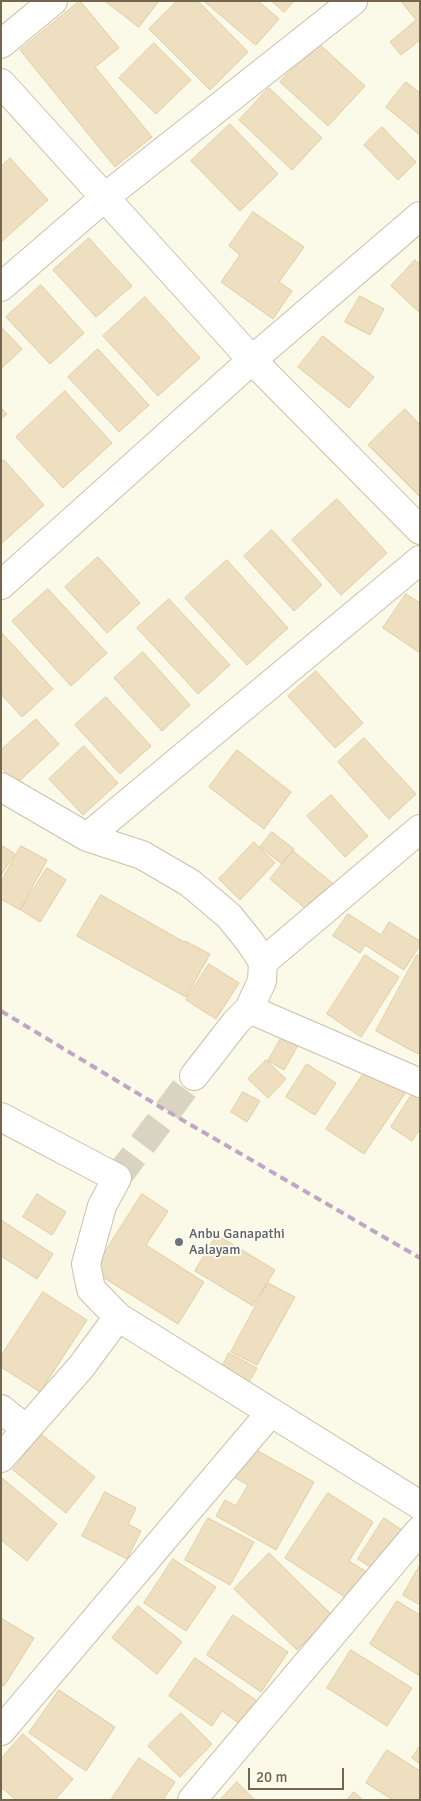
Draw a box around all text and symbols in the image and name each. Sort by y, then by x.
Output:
place label: Anbu Ganapathi Aalayam [189,1226,285,1258]
marker: Anbu Ganapathi Aalayam [173,1236,185,1248]
scale bar [251,1758,347,1790]
text: 20 m [256,1768,287,1786]

